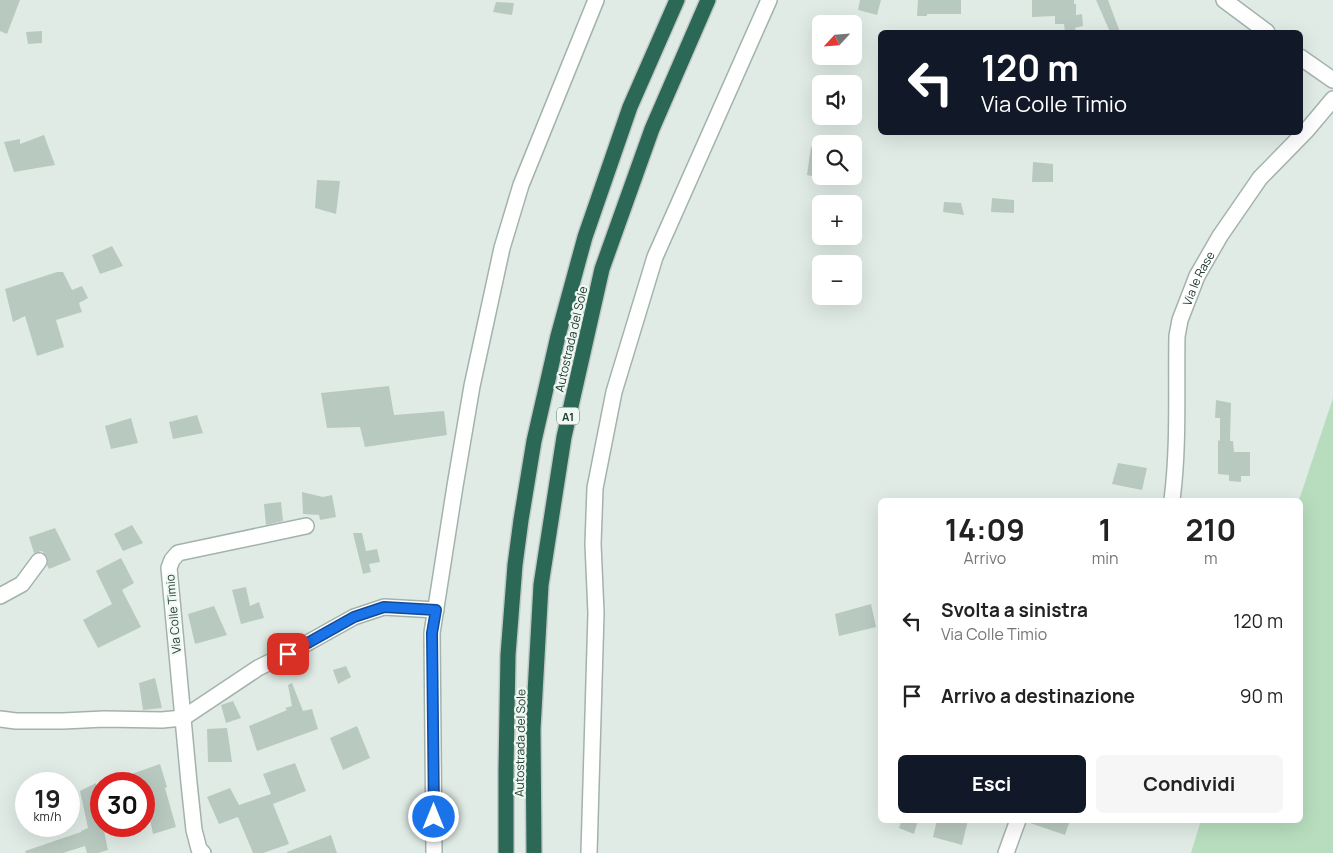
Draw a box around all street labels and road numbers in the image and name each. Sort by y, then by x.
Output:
street label: Via le Rase [1178,248,1218,308]
street label: Autostrada del Sole [551,284,591,394]
road number: A1 [557,408,579,424]
street label: Via Colle Timio [161,574,185,654]
street label: Autostrada del Sole [511,689,529,797]

